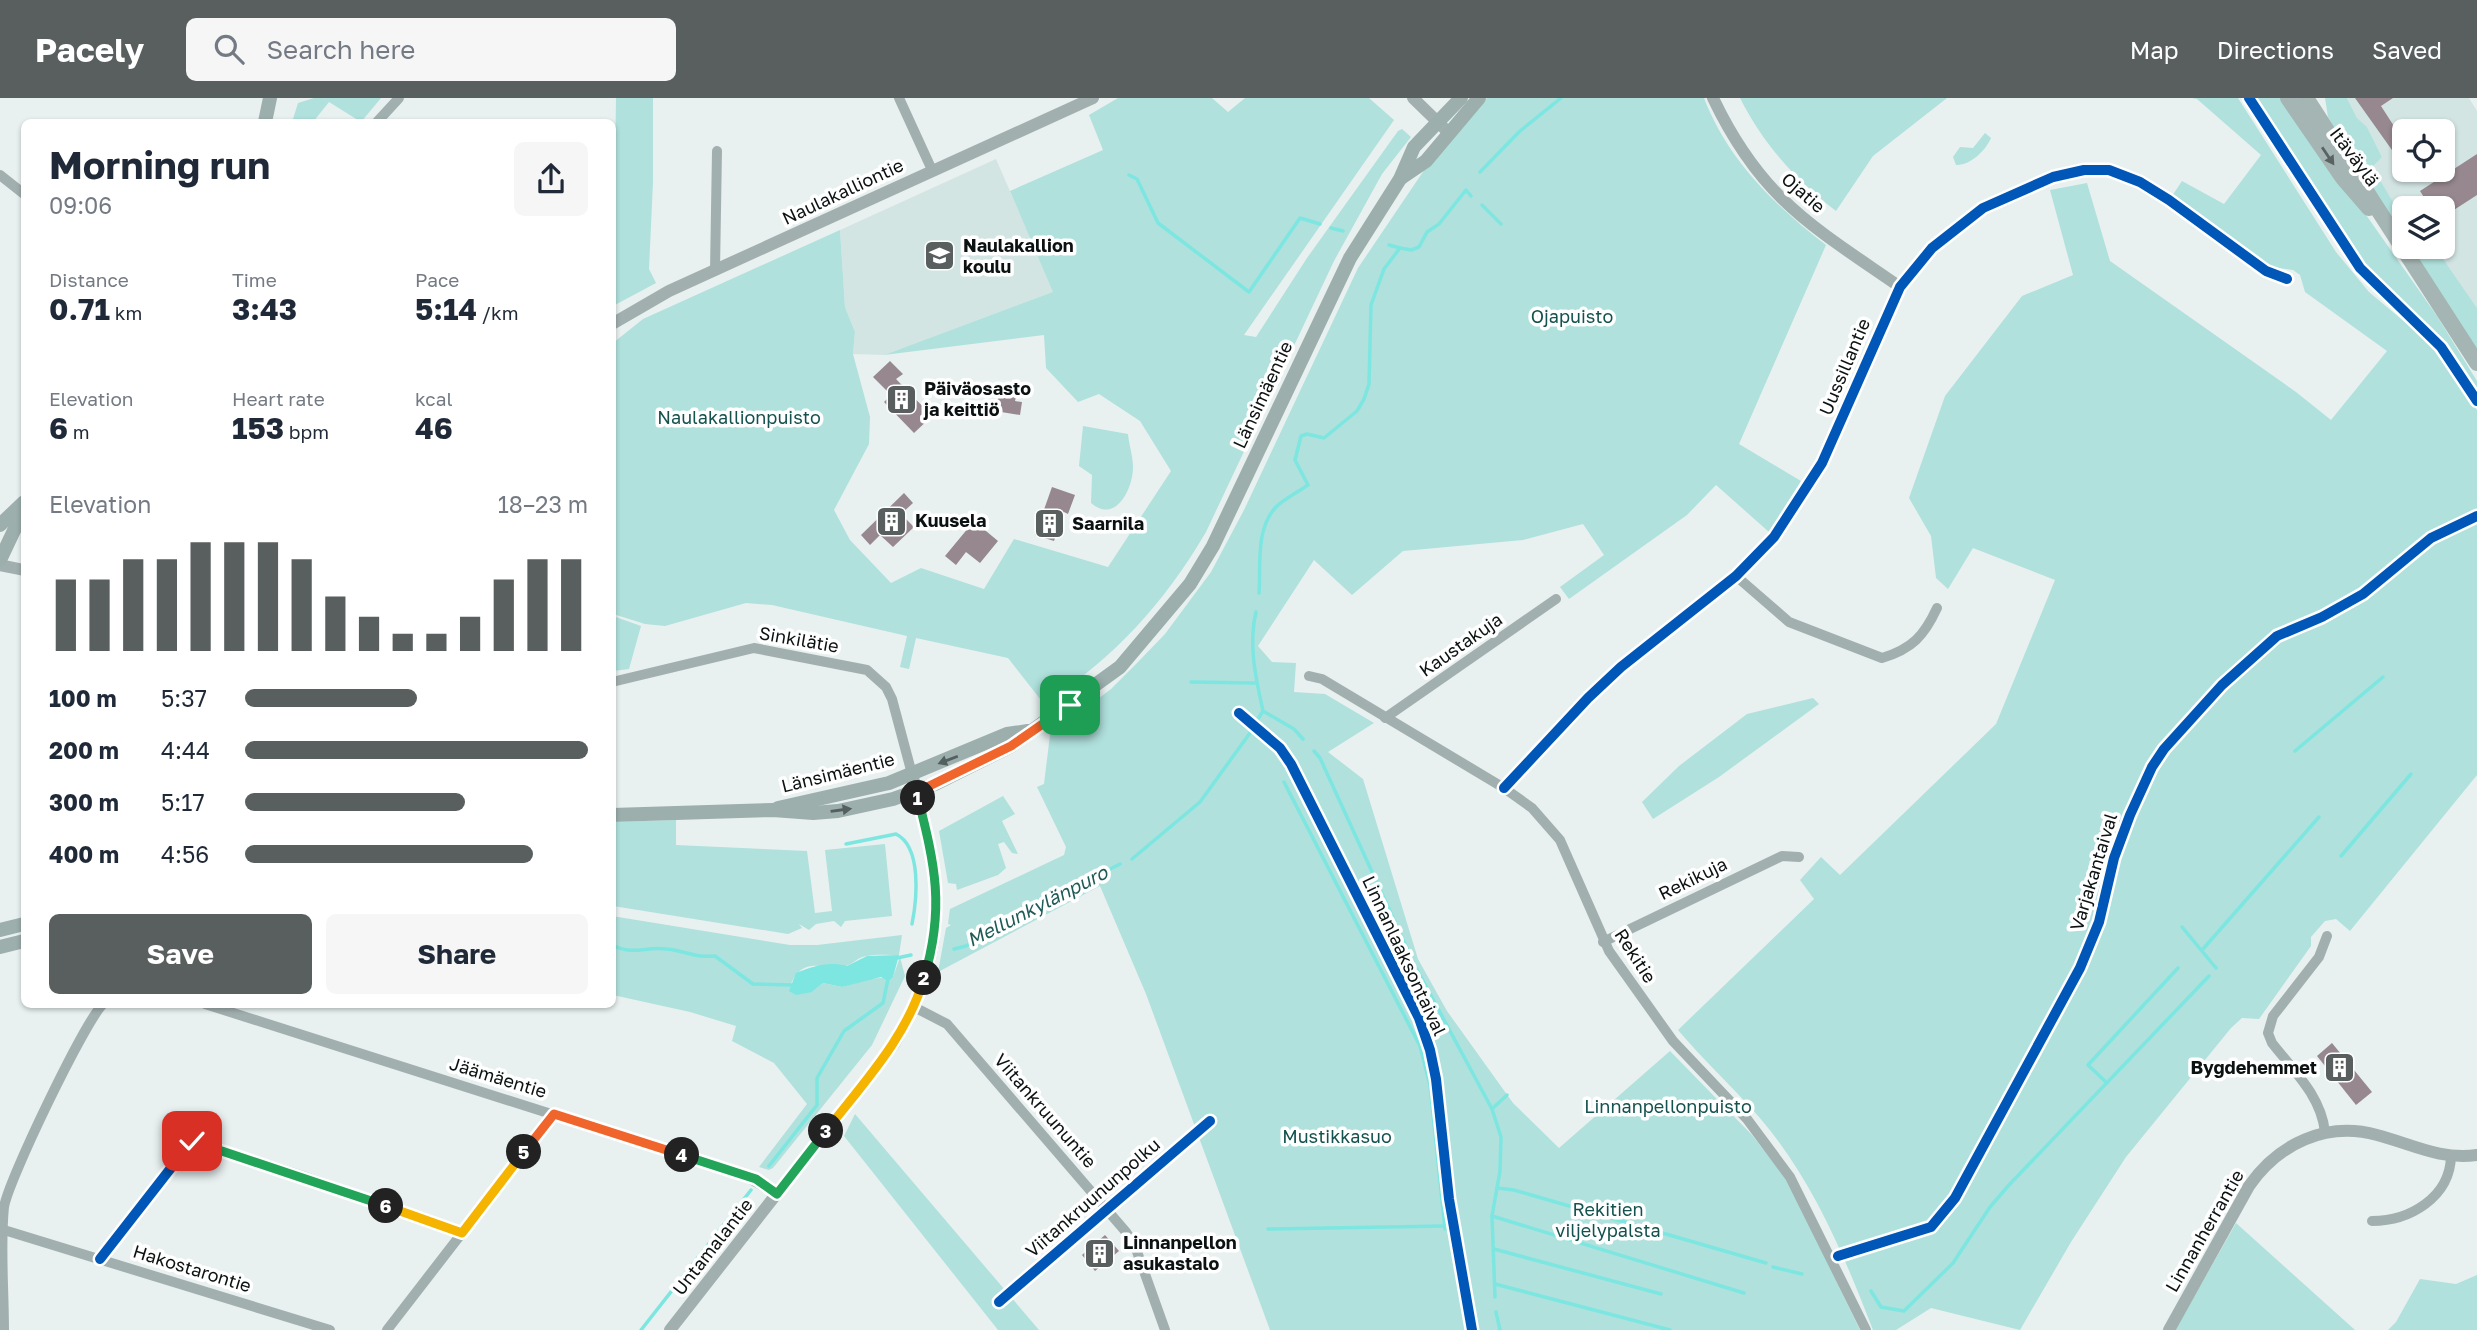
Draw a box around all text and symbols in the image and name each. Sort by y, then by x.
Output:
search box [186,18,676,81]
text: Pacely [35,30,144,69]
icon: search [210,30,248,68]
text: Search here [266,34,415,65]
text: Map [2130,35,2179,64]
text: Directions [2217,35,2334,64]
text: Saved [2372,35,2442,64]
map controls [2392,119,2455,259]
button: locate [2392,119,2455,182]
street label: Itäväylä [2325,123,2384,190]
text: Morning run [49,142,270,187]
button: share [514,142,588,216]
one-way arrow [2321,147,2335,165]
street label: Naulakalliontie [778,153,907,229]
street label: Ojatie [1777,167,1830,217]
text: 09:06 [49,191,112,219]
button: layers [2392,196,2455,259]
place label: Naulakallion koulu [963,234,1074,277]
school or university icon: Naulakallion koulu [923,239,957,273]
text: Distance [49,268,129,291]
text: Time [232,268,277,291]
text: Pace [415,268,459,291]
text: 0.71 [49,291,110,327]
text: 3:43 [232,291,297,327]
text: 5:14 [415,291,477,327]
text: km [110,301,142,324]
text: /km [477,301,519,324]
park label: Ojapuisto [1531,305,1613,327]
street label: Uussillantie [1814,315,1874,418]
street label: Länsimäentie [1228,337,1297,452]
place label: Päiväosasto ja keittiö [923,377,1031,420]
building icon: Päiväosasto ja keittiö [884,382,918,416]
text: Elevation [49,387,134,410]
text: Heart rate [232,387,325,410]
text: kcal [415,387,453,410]
park label: Naulakallionpuisto [657,406,821,428]
text: 6 [49,410,68,446]
text: 153 [232,410,284,446]
text: 46 [415,410,453,446]
text: m [68,420,90,443]
text: bpm [284,420,329,443]
text: Elevation [49,490,151,518]
text: 18–23 m [498,490,588,518]
building icon: Kuusela [875,504,909,538]
building icon: Saarnila [1032,507,1066,541]
place label: Kuusela [915,509,986,531]
place label: Saarnila [1072,512,1144,534]
street label: Kaustakuja [1415,608,1506,681]
street label: Sinkilätie [758,621,841,657]
pin [1040,675,1100,735]
text: 100 m [49,684,117,712]
text: 5:37 [161,684,207,712]
icon: arrive [1051,686,1089,724]
text: 200 m [49,736,119,764]
text: 4:44 [161,736,210,764]
street label: Länsimäentie [779,747,897,797]
one-way arrow [937,755,958,766]
pin: 1 [900,780,936,816]
text: 1 [913,786,922,809]
text: 300 m [49,788,119,816]
text: 5:17 [161,788,205,816]
one-way arrow [830,805,852,816]
street label: Varjakantaival [2065,810,2121,933]
text: 400 m [49,840,119,868]
text: 4:56 [161,840,209,868]
street label: Rekikuja [1655,852,1730,904]
water label: Mellunkylänpuro [963,859,1112,951]
street label: Linnanlaaksontaival [1358,872,1452,1039]
button: Save [49,914,312,994]
button: Share [326,914,588,994]
street label: Rekitie [1610,924,1661,987]
pin: 2 [906,960,942,996]
text: 2 [918,966,929,989]
street label: Viitankruununtie [990,1049,1101,1172]
building icon: Bygdehemmet [2323,1051,2357,1085]
street label: Jäämäentie [447,1052,549,1102]
place label: Bygdehemmet [2191,1056,2317,1078]
park label: Linnanpellonpuisto [1584,1095,1752,1117]
pin [162,1111,222,1171]
pin: 3 [808,1114,844,1148]
text: 3 [820,1119,831,1142]
icon: check [173,1122,211,1160]
park label: Mustikkasuo [1282,1125,1392,1147]
street label: Viitankruununpolku [1021,1133,1164,1262]
pin: 5 [506,1134,542,1170]
pin: 4 [664,1138,700,1172]
text: 5 [518,1140,529,1163]
text: 4 [676,1143,687,1166]
street label: Linnanherrantie [2160,1166,2248,1295]
pin: 6 [368,1188,404,1224]
text: 6 [379,1194,392,1217]
street label: Untamalantie [668,1194,757,1299]
park label: Rekitien viljelypalsta [1555,1198,1661,1241]
place label: Linnanpellon asukastalo [1123,1231,1237,1274]
building icon: Linnanpellon asukastalo [1083,1236,1117,1270]
street label: Hakostarontie [131,1240,254,1296]

